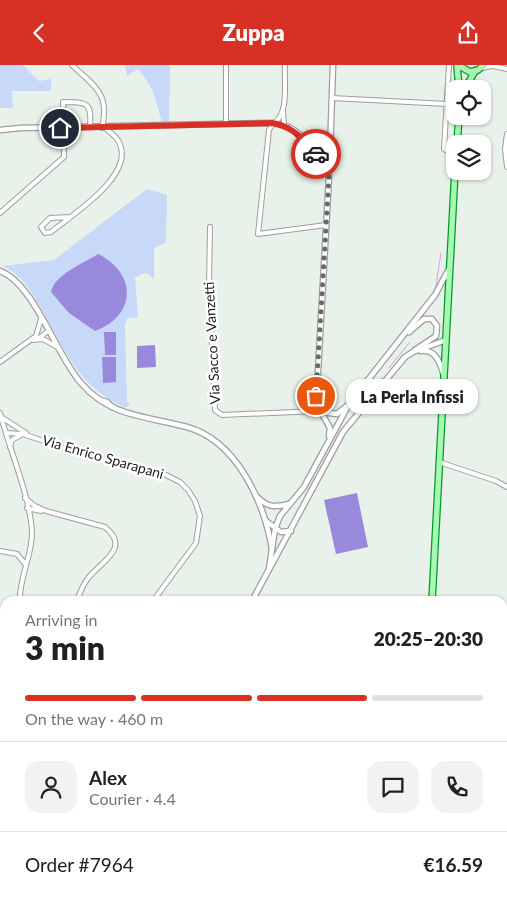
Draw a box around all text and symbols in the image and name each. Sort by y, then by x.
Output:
icon: back [25,19,53,47]
text: Zuppa [222,19,285,46]
icon: share [454,19,482,47]
map controls [446,80,491,180]
button: locate [446,80,491,125]
pin [39,107,81,149]
icon: home [46,114,74,142]
courier [291,129,341,179]
button: layers [446,135,491,180]
icon: car [302,140,330,168]
street label: Via Sacco e Vanzetti [200,281,223,405]
pin [295,375,337,417]
callout: La Perla Infissi [346,379,478,413]
icon: bag [302,382,330,410]
text: La Perla Infissi [360,387,464,406]
street label: Via Enrico Sparapani [40,431,166,482]
text: Arriving in [25,610,98,629]
text: 20:25–20:30 [374,627,483,650]
text: 3 min [25,628,105,667]
text: On the way · 460 m [25,709,163,728]
button: person [25,761,77,813]
button: chat [367,761,419,813]
button: phone [431,761,483,813]
text: Alex [89,766,127,789]
text: Courier · 4.4 [89,789,176,808]
text: Order #7964 [25,853,134,876]
text: €16.59 [423,853,483,876]

